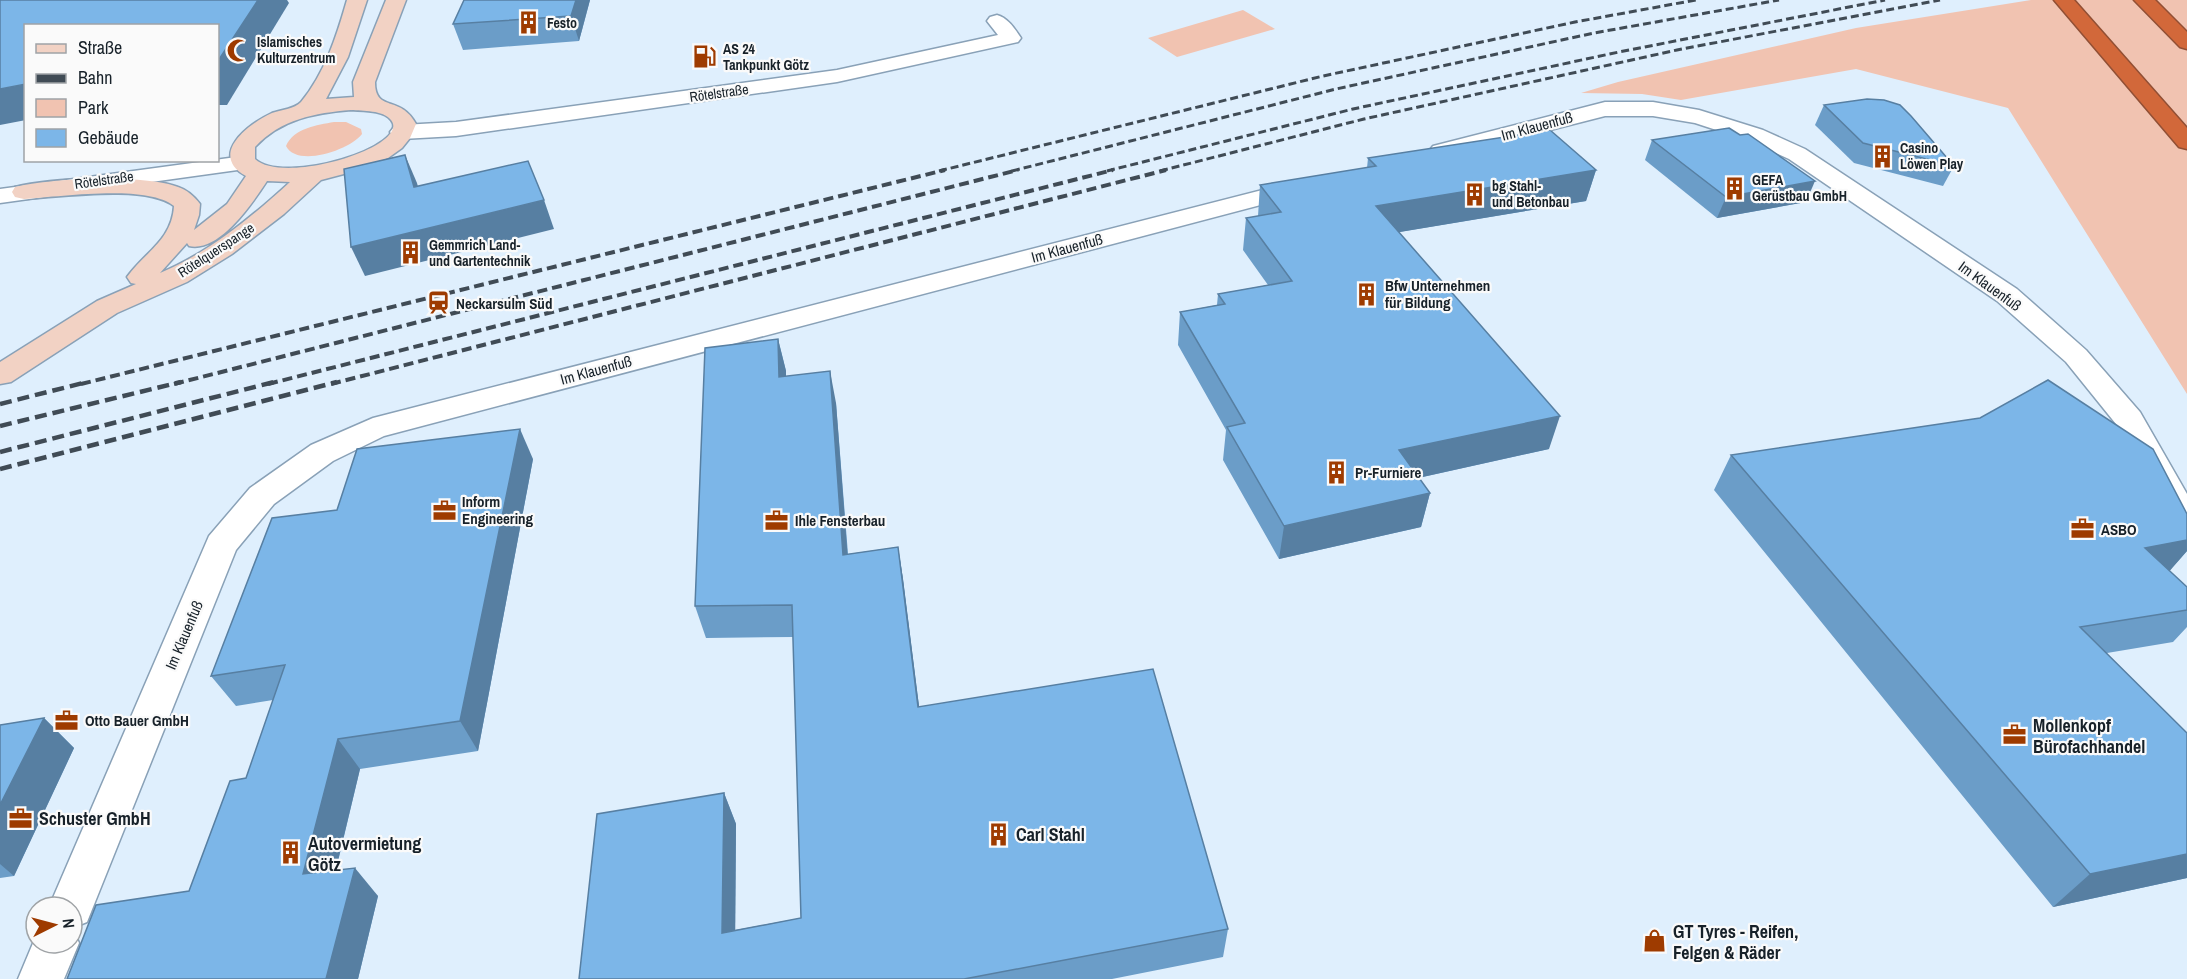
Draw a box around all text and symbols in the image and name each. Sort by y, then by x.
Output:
building icon: Festo [516,10,542,36]
place label: Festo [547,14,577,32]
legend [24,24,219,162]
place label: Islamisches Kulturzentrum [257,33,335,67]
text: Straße [78,35,122,60]
mosque icon: Islamisches Kulturzentrum [226,37,252,63]
place label: AS 24 Tankpunkt Götz [723,40,809,74]
fuel station icon: AS 24 Tankpunkt Götz [692,44,718,70]
text: Bahn [78,65,112,90]
street label: Rötelstraße [688,80,750,106]
text: Park [78,95,109,120]
street label: Im Klauenfuß [1499,106,1575,146]
text: Gebäude [78,125,139,150]
place label: Casino Löwen Play [1900,139,1964,173]
building icon: Casino Löwen Play [1869,143,1895,169]
street label: Rötelstraße [73,167,135,193]
place label: GEFA Gerüstbau GmbH [1752,171,1847,205]
building icon: GEFA Gerüstbau GmbH [1721,175,1747,201]
place label: bg Stahl- und Betonbau [1492,177,1569,211]
building icon: bg Stahl- und Betonbau [1461,181,1487,207]
street label: Rötelquerspange [174,219,258,281]
street label: Im Klauenfuß [1029,228,1105,268]
place label: Gemmrich Land- und Gartentechnik [429,236,531,270]
building icon: Gemmrich Land- und Gartentechnik [398,240,424,266]
street label: Im Klauenfuß [1954,256,2026,316]
place label: Bfw Unternehmen für Bildung [1385,275,1490,313]
building icon: Bfw Unternehmen für Bildung [1354,281,1380,307]
station icon: Neckarsulm Süd [425,290,451,316]
place label: Neckarsulm Süd [456,293,552,314]
street label: Im Klauenfuß [558,350,634,390]
building icon: Pr-Furniere [1324,459,1350,485]
place label: Pr-Furniere [1355,462,1421,483]
place label: Inform Engineering [462,491,534,529]
office icon: Inform Engineering [431,497,457,523]
office icon: Ihle Fensterbau [764,507,790,533]
place label: Ihle Fensterbau [795,510,885,531]
office icon: ASBO [2070,516,2096,542]
place label: ASBO [2101,519,2137,540]
street label: Im Klauenfuß [160,597,208,673]
office icon: Otto Bauer GmbH [54,707,80,733]
place label: Otto Bauer GmbH [85,710,189,731]
place label: Mollenkopf Bürofachhandel [2033,713,2145,759]
office icon: Mollenkopf Bürofachhandel [2002,722,2028,748]
office icon: Schuster GmbH [8,805,34,831]
place label: Schuster GmbH [39,806,151,831]
building icon: Carl Stahl [985,821,1011,847]
place label: Carl Stahl [1016,822,1085,847]
place label: Autovermietung Götz [308,831,421,877]
building icon: Autovermietung Götz [277,840,303,866]
north arrow [24,895,84,955]
text: N [57,918,80,929]
place label: GT Tyres - Reifen, Felgen & Räder [1673,919,1798,965]
shop icon: GT Tyres - Reifen, Felgen & Räder [1642,928,1668,954]

